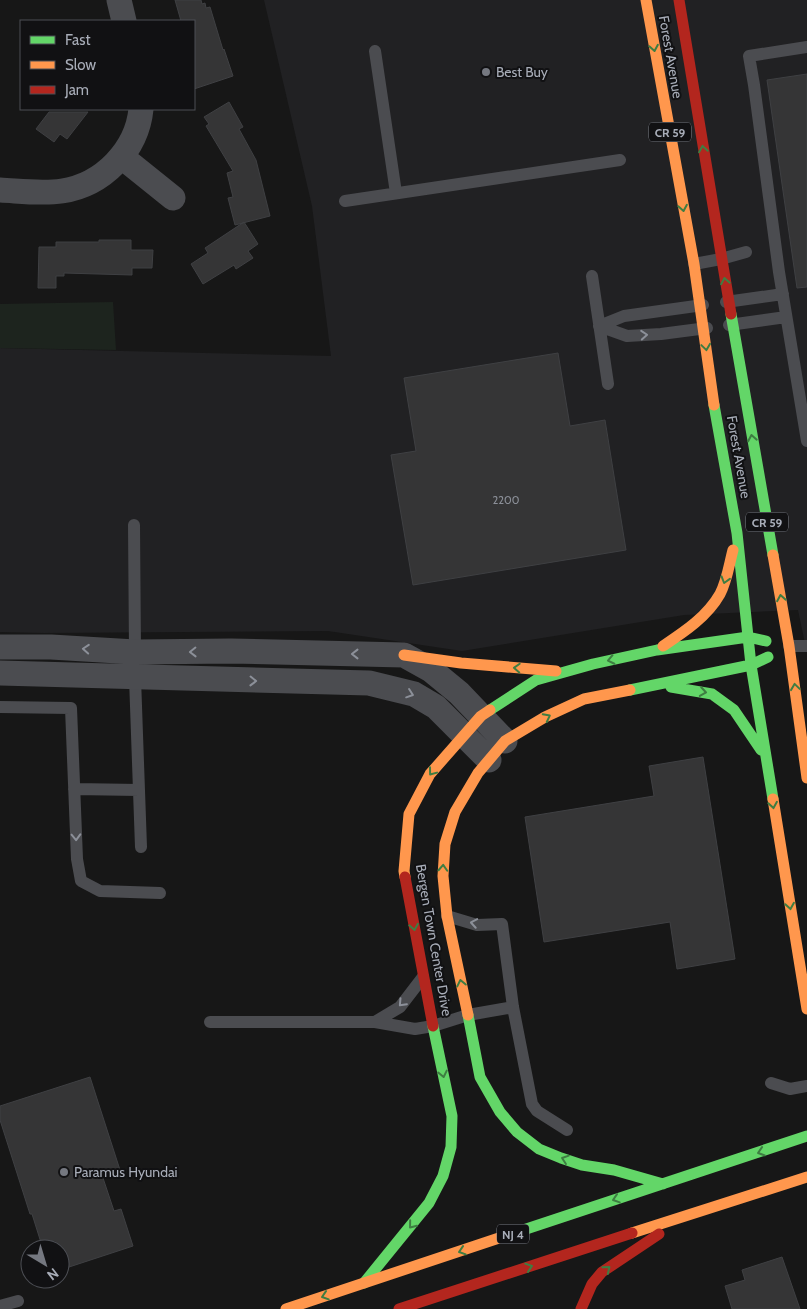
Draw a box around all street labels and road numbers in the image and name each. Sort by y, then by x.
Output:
street label: Forest Avenue [655,14,687,100]
road number: CR 59 [649,122,691,142]
street label: Forest Avenue [723,414,755,500]
road number: CR 59 [746,512,788,532]
street label: Bergen Town Center Drive [412,862,456,1018]
road number: NJ 4 [497,1224,529,1244]

